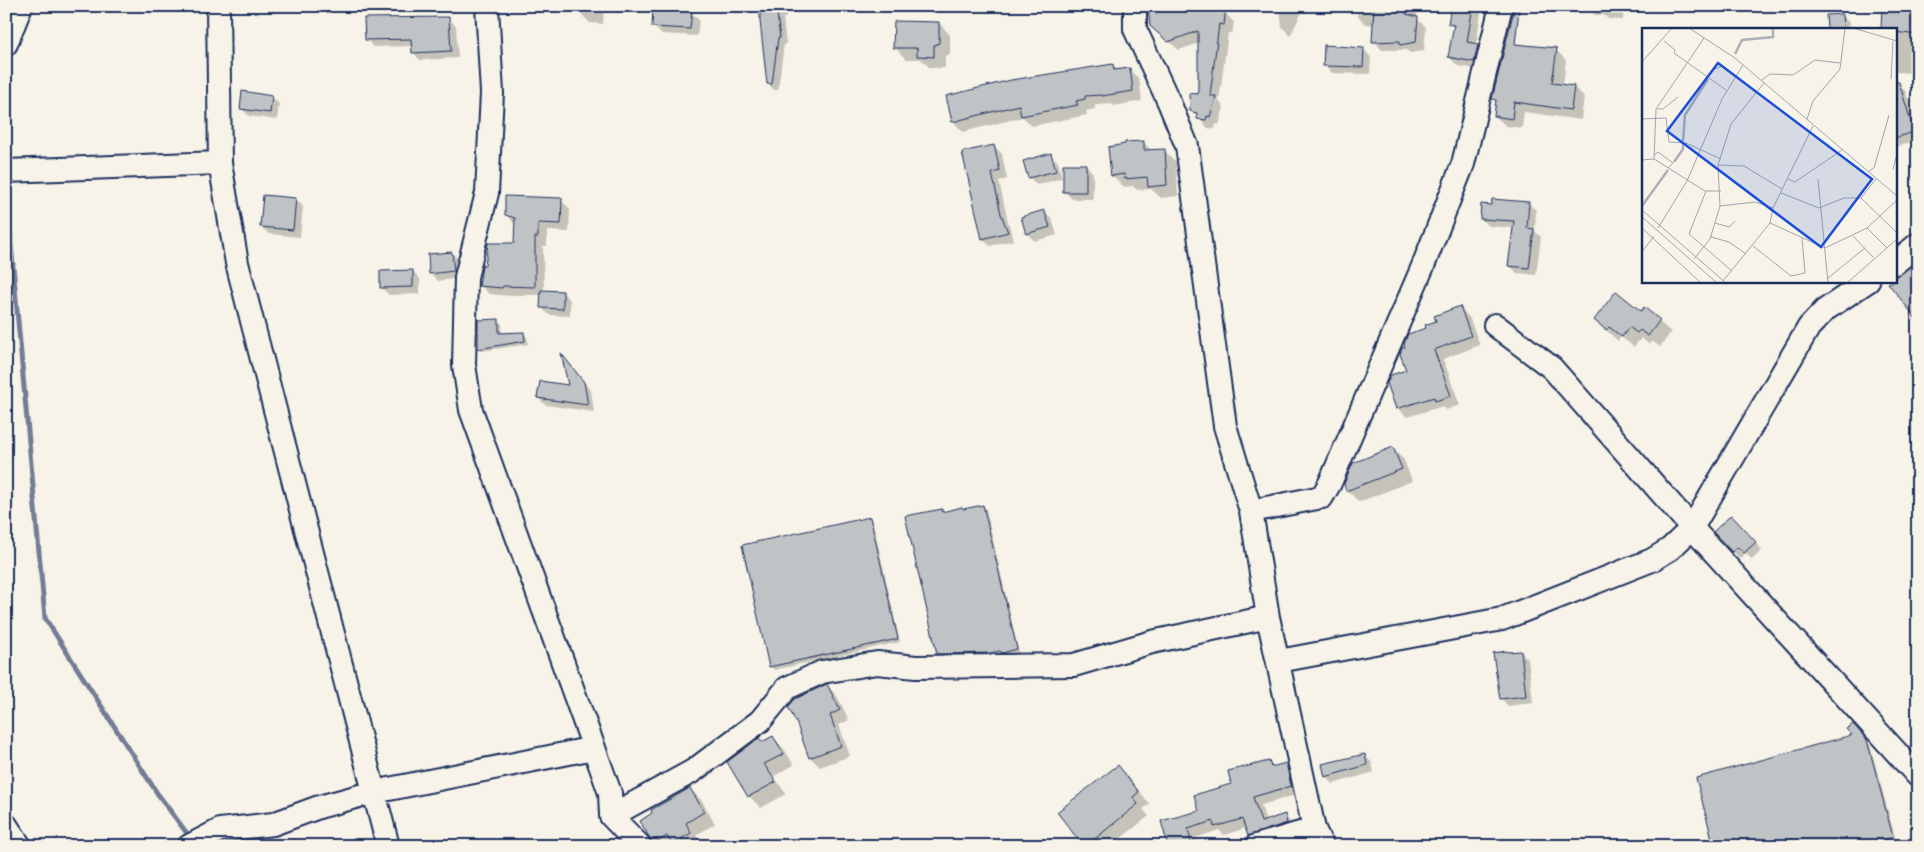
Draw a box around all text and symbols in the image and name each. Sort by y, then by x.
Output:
inset map [1642,28,1896,282]

